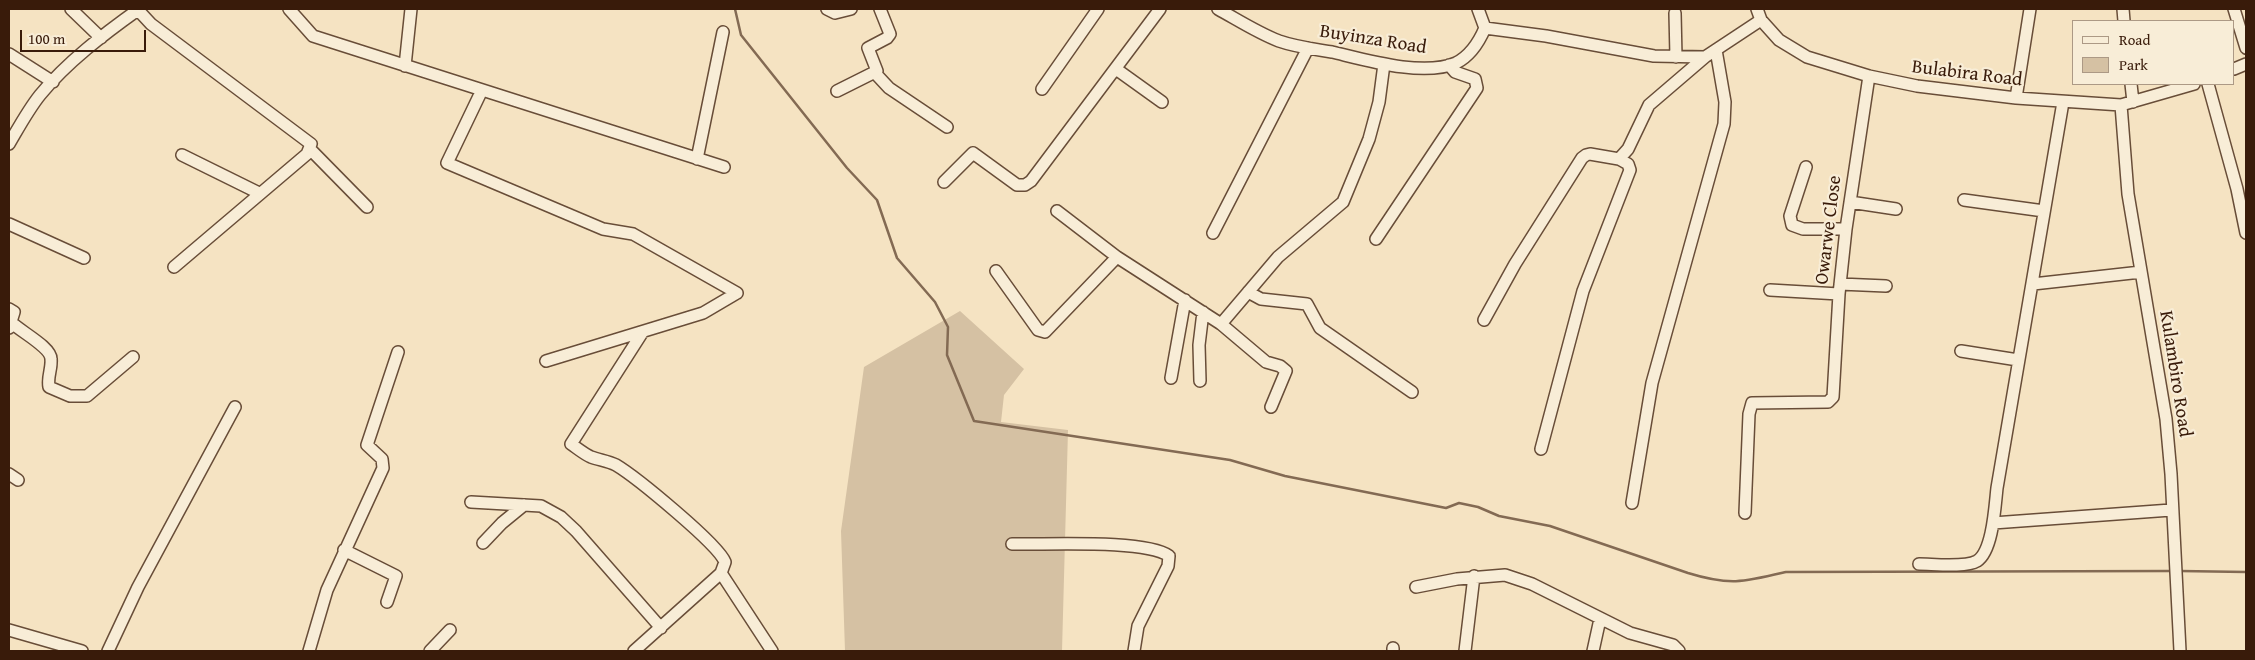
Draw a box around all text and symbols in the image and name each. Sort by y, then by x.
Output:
scale bar [22,20,149,52]
street label: Buyinza Road [1318,20,1428,60]
legend [2072,20,2235,85]
text: 100 m [28,28,65,49]
text: Road [2119,29,2150,50]
text: Park [2119,54,2148,75]
street label: Bulabira Road [1910,56,2024,92]
street label: Owarwe Close [1811,174,1847,286]
street label: Kulambiro Road [2154,309,2196,439]

